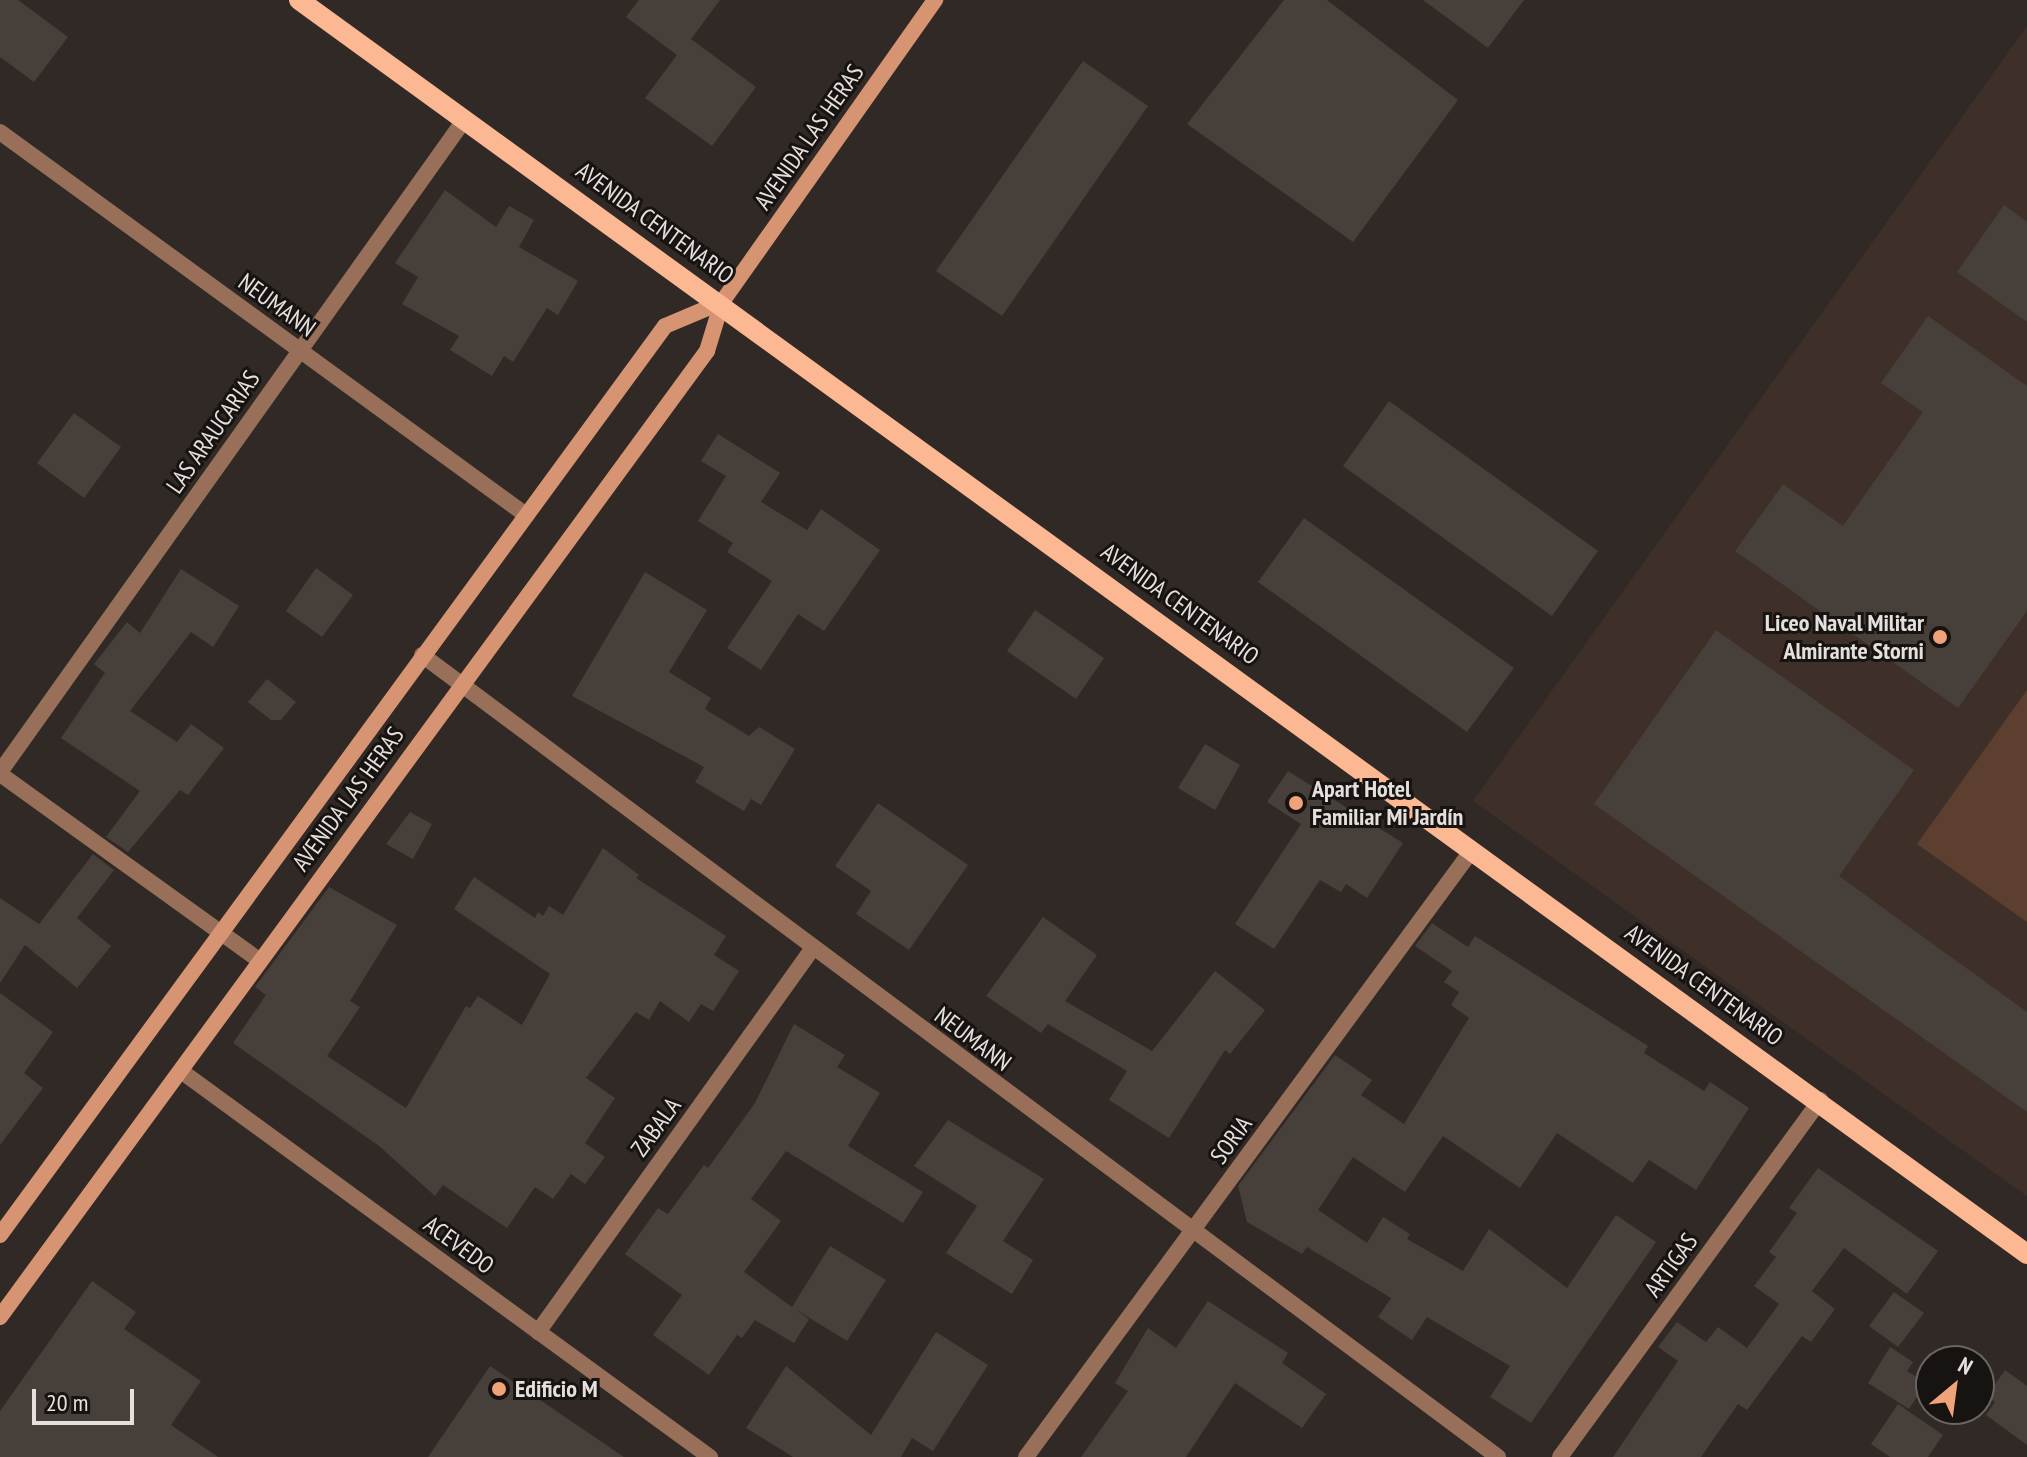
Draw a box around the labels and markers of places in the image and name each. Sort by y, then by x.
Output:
place label: Liceo Naval Militar Almirante Storni [1765,609,1924,665]
marker: Liceo Naval Militar Almirante Storni [1931,628,1949,646]
place label: Apart Hotel Familiar Mi Jardín [1312,775,1463,831]
marker: Apart Hotel Familiar Mi Jardín [1287,794,1305,812]
place label: Edificio M [515,1375,598,1403]
marker: Edificio M [490,1380,508,1398]

